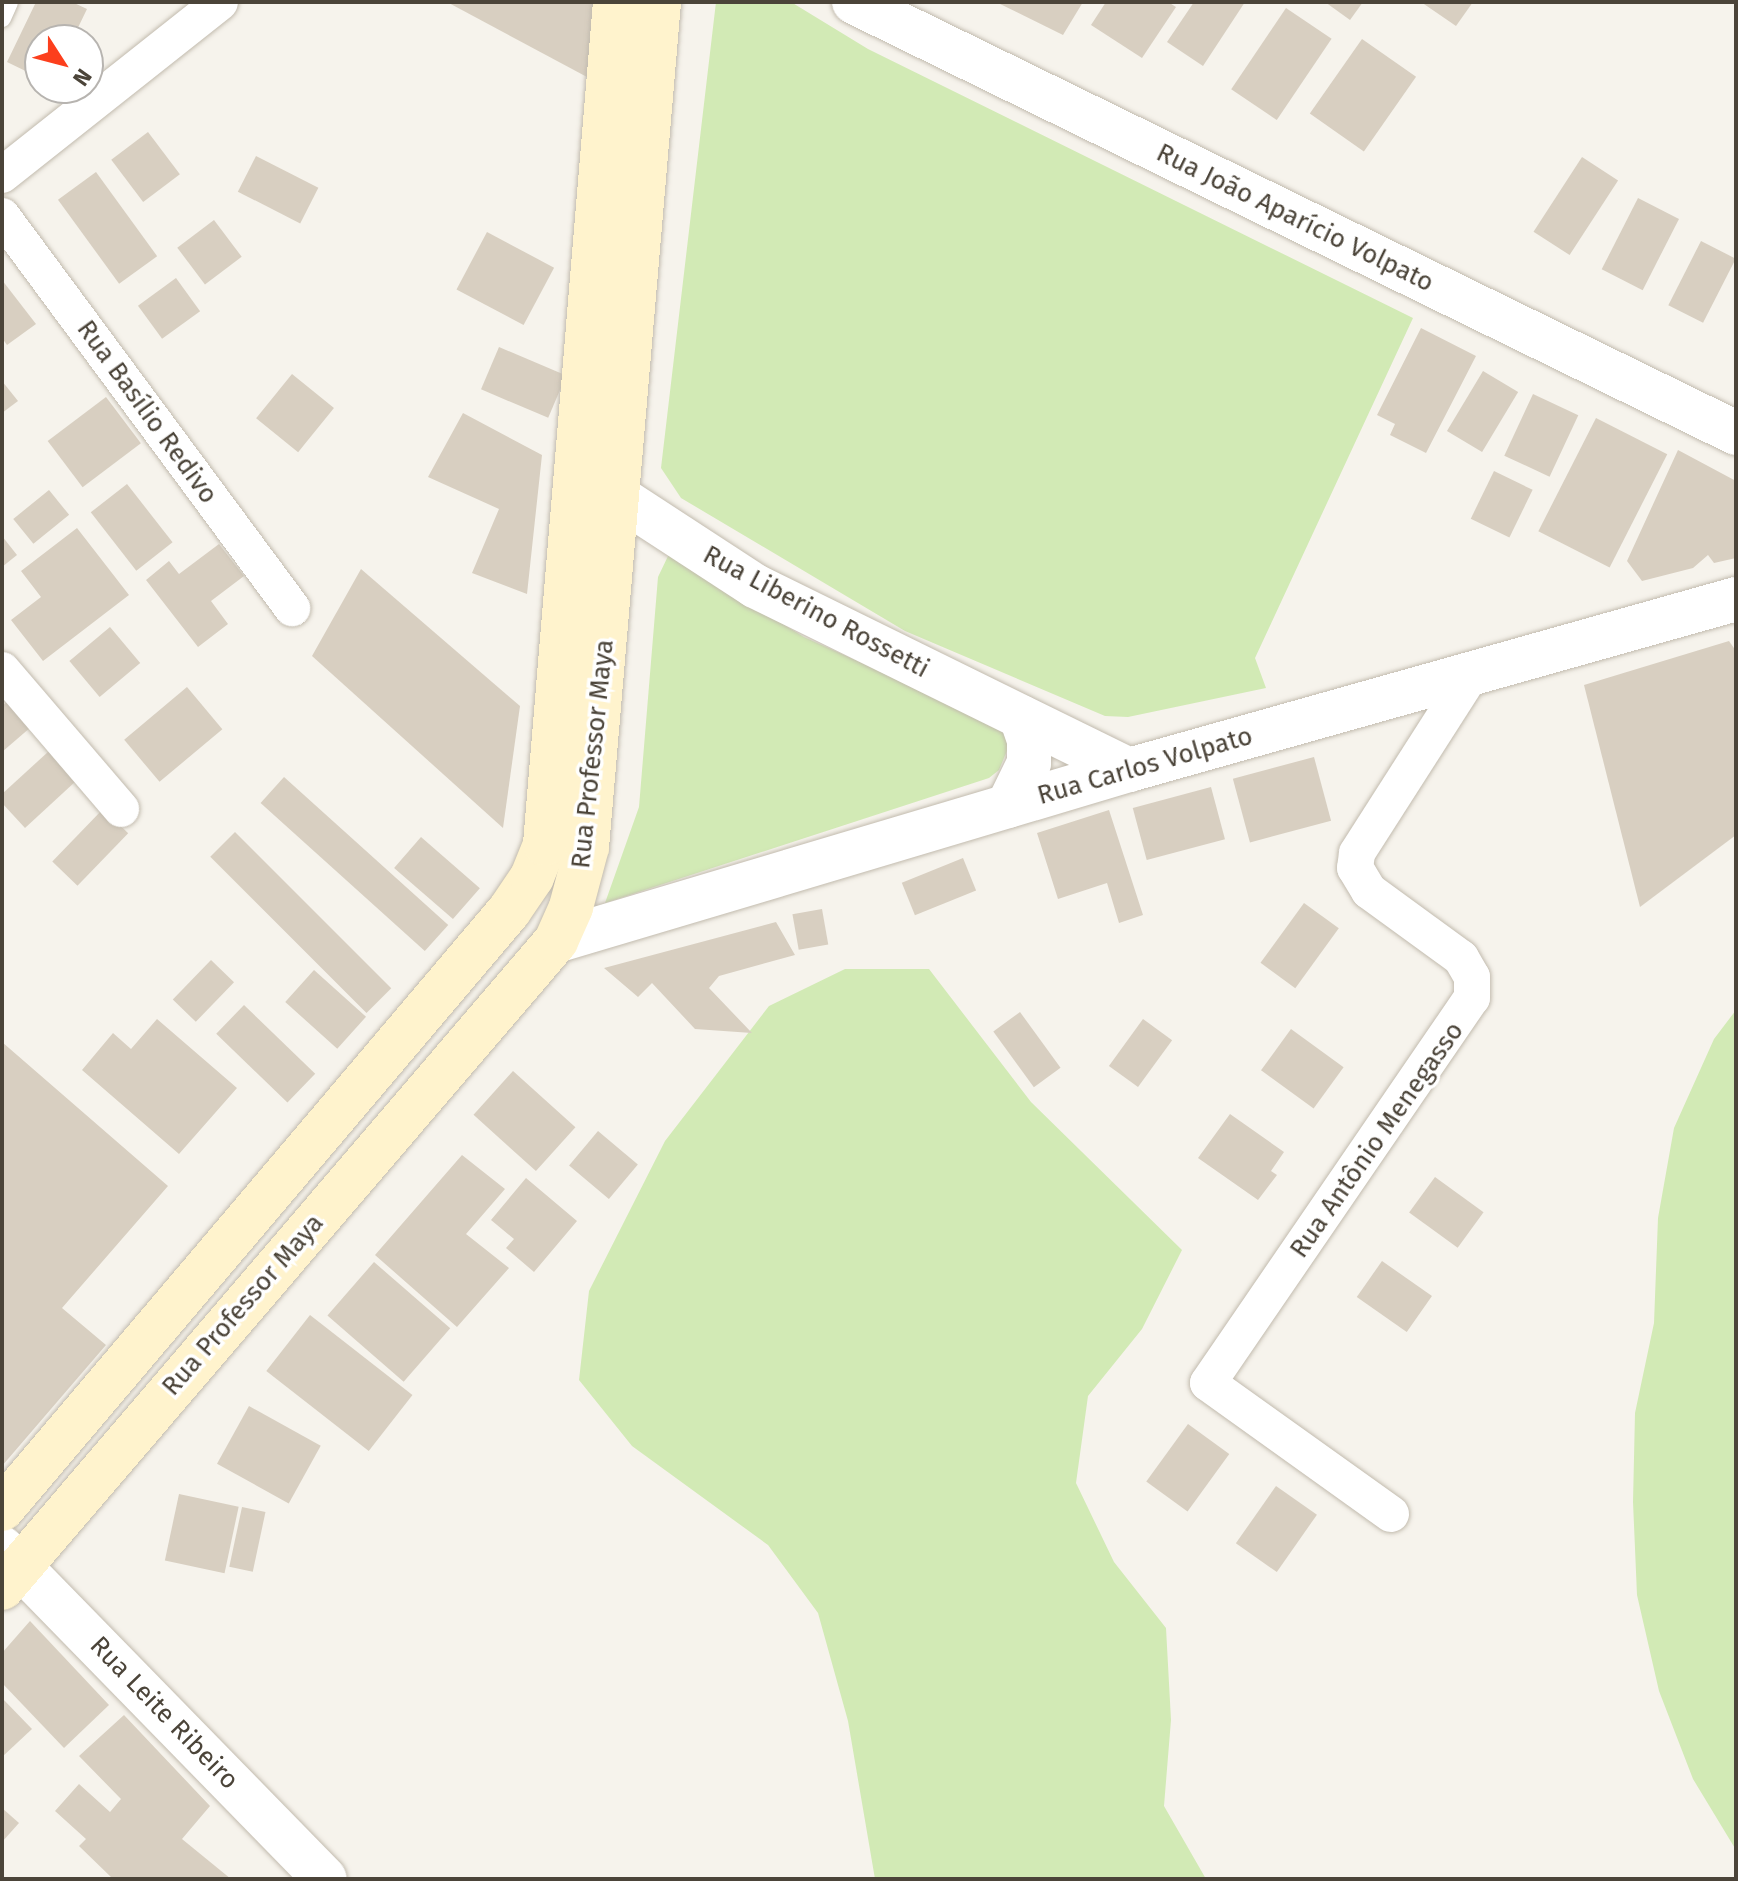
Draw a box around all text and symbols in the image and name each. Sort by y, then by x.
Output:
north arrow [24,24,104,104]
text: N [67,63,97,91]
street label: Rua João Aparício Volpato [1151,137,1439,299]
street label: Rua Basílio Redivo [70,314,224,510]
street label: Rua Liberino Rossetti [698,539,934,685]
street label: Rua Professor Maya [565,638,621,870]
street label: Rua Carlos Volpato [1034,720,1256,812]
street label: Rua Antônio Menegasso [1284,1016,1470,1264]
street label: Rua Professor Maya [156,1208,330,1402]
street label: Rua Leite Ribeiro [83,1630,245,1796]

